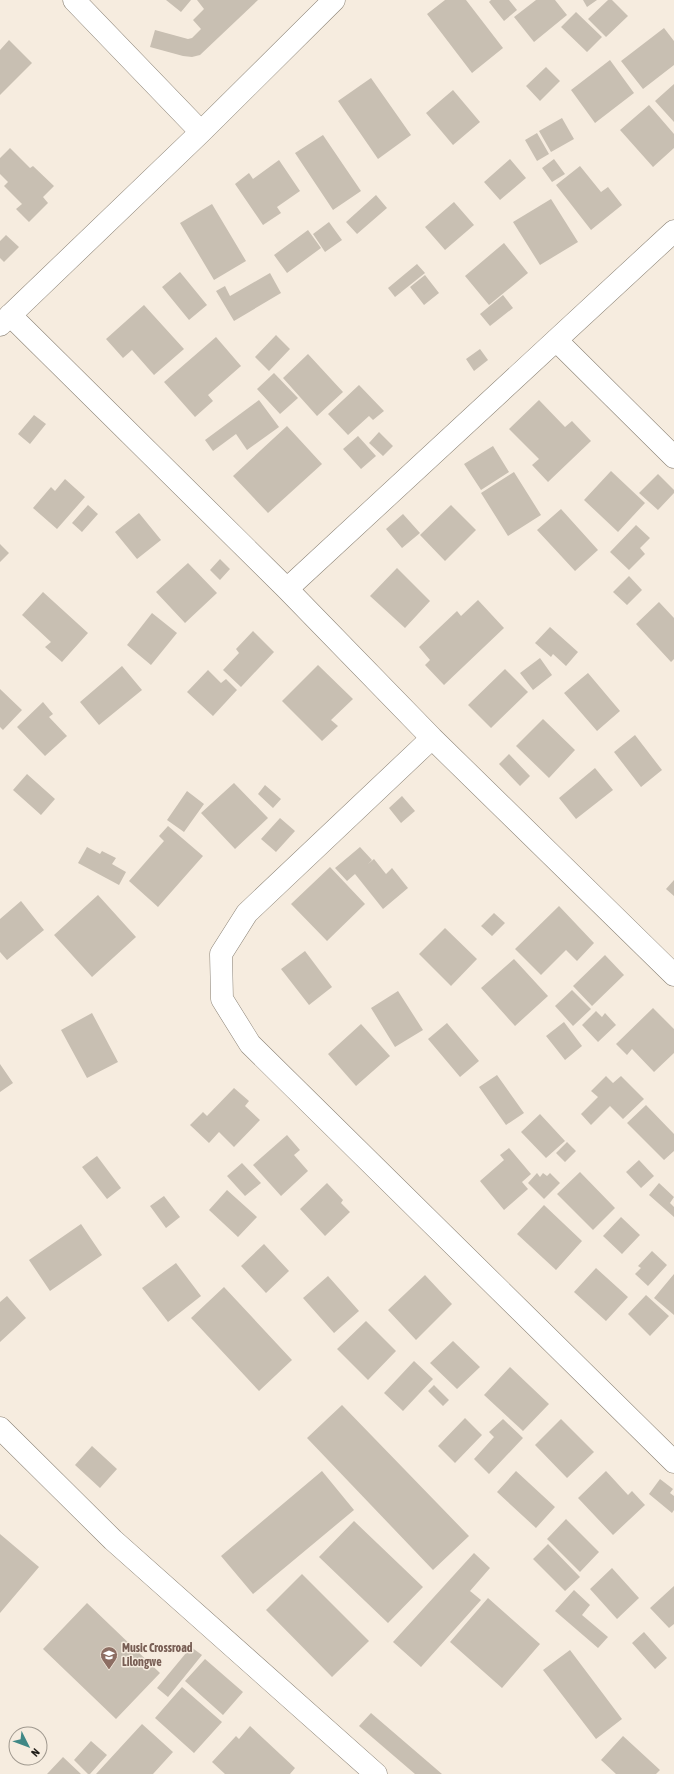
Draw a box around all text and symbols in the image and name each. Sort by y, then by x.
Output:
place label: Music Crossroad Lilongwe [122,1641,193,1669]
school or university icon: Music Crossroad Lilongwe [99,1645,119,1670]
north arrow [8,1726,48,1766]
text: N [29,1746,42,1759]

